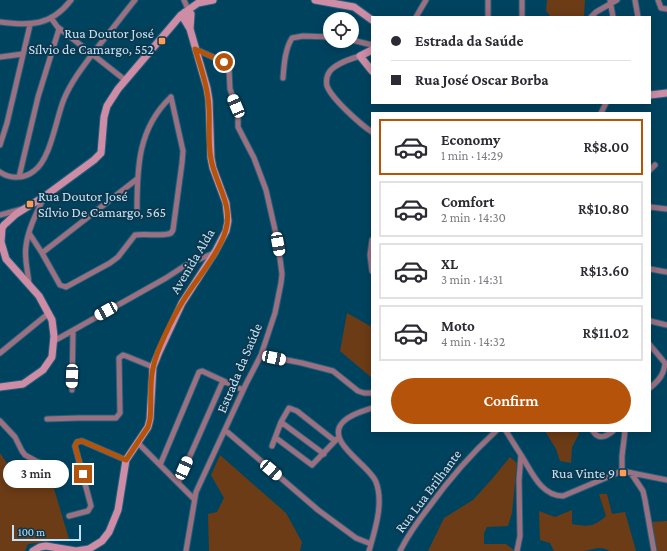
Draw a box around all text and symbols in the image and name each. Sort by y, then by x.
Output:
map controls [323,12,359,48]
button: locate [323,12,359,48]
place label: Rua Doutor José Sílvio de Camargo, 552 [28,25,154,57]
text: Estrada da Saúde [415,33,523,49]
marker: Rua Doutor José Sílvio de Camargo, 552 [157,36,167,46]
route start [215,53,233,71]
text: Rua José Oscar Borba [415,72,549,88]
car [226,93,246,119]
icon: car [393,129,429,165]
text: Economy [441,132,500,148]
text: R$8.00 [583,139,629,155]
text: 1 min · 14:29 [441,148,503,163]
place label: Rua Doutor José Sílvio De Camargo, 565 [38,188,166,220]
icon: car [393,191,429,227]
text: Comfort [441,194,495,210]
marker: Rua Doutor José Sílvio De Camargo, 565 [25,199,35,209]
text: R$10.80 [578,201,629,217]
text: 2 min · 14:30 [441,210,506,225]
street label: Avenida Alda [166,225,218,297]
car [270,231,286,257]
icon: car [393,253,429,289]
text: XL [441,256,458,272]
text: R$13.60 [580,263,629,279]
text: 3 min · 14:31 [441,272,503,287]
car [93,300,119,322]
icon: car [393,315,429,351]
text: Moto [441,318,475,334]
street label: Estrada da Saúde [213,321,265,415]
text: R$11.02 [583,325,629,341]
text: 4 min · 14:32 [441,334,505,349]
car [261,350,287,366]
car [66,364,78,388]
button: Confirm [391,378,631,424]
street label: Rua Lua Brilhante [392,446,464,536]
car [174,455,194,481]
car [258,458,284,482]
callout: 3 min [3,460,69,488]
route end [74,465,92,483]
place label: Rua Vinte 9 [552,465,615,481]
text: 3 min [21,466,51,481]
marker: Rua Vinte 9 [618,468,628,478]
scale bar [12,523,81,542]
text: 100 m [18,526,45,538]

